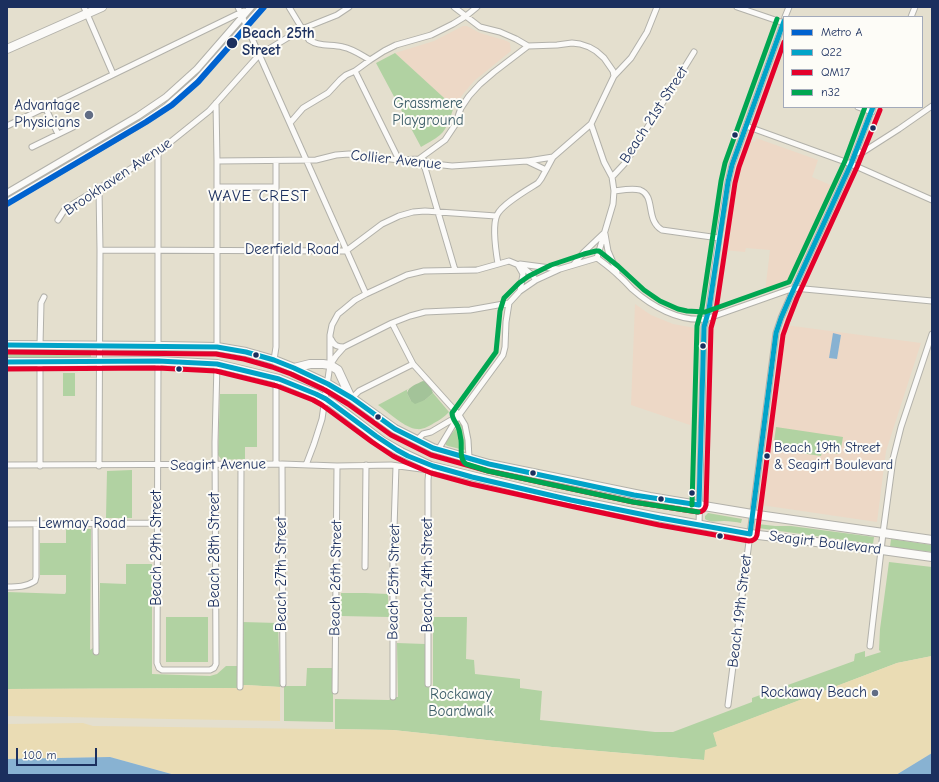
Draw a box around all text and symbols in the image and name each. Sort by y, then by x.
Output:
legend [783,16,923,108]
place label: Beach 25th Street [242,25,315,60]
text: Metro A [821,25,862,39]
marker: Beach 25th Street [225,36,239,50]
text: Q22 [821,45,842,59]
street label: Beach 21st Street [616,63,692,167]
text: QM17 [821,65,850,79]
text: n32 [821,85,840,99]
park label: Grassmere Playground [392,95,464,130]
place label: Advantage Physicians [14,97,80,132]
marker: Advantage Physicians [83,109,95,121]
unlabelled marker [868,123,878,133]
unlabelled marker [730,130,740,140]
street label: Brookhaven Avenue [61,134,175,220]
street label: Collier Avenue [350,146,442,174]
district label: WAVE CREST [208,186,310,206]
street label: Deerfield Road [245,241,339,259]
unlabelled marker [698,341,708,351]
unlabelled marker [251,350,261,360]
unlabelled marker [174,364,184,374]
unlabelled marker [373,412,383,422]
place label: Beach 19th Street & Seagirt Boulevard [774,440,893,472]
marker: Beach 19th Street & Seagirt Boulevard [762,451,772,461]
street label: Seagirt Avenue [170,455,266,475]
unlabelled marker [528,468,538,478]
unlabelled marker [687,488,697,498]
street label: Beach 29th Street [148,490,166,606]
street label: Beach 28th Street [206,492,224,608]
unlabelled marker [656,494,666,504]
street label: Lewmay Road [38,515,126,533]
street label: Beach 27th Street [273,517,291,631]
street label: Beach 24th Street [419,518,437,632]
street label: Beach 26th Street [326,520,346,636]
street label: Beach 25th Street [384,524,404,640]
street label: Seagirt Boulevard [768,527,882,559]
unlabelled marker [715,531,725,541]
street label: Beach 19th Street [724,554,756,668]
place label: Rockaway Beach [760,684,867,702]
park label: Rockaway Boardwalk [428,686,494,721]
marker: Rockaway Beach [870,688,880,698]
scale bar [18,740,99,766]
text: 100 m [23,748,56,762]

